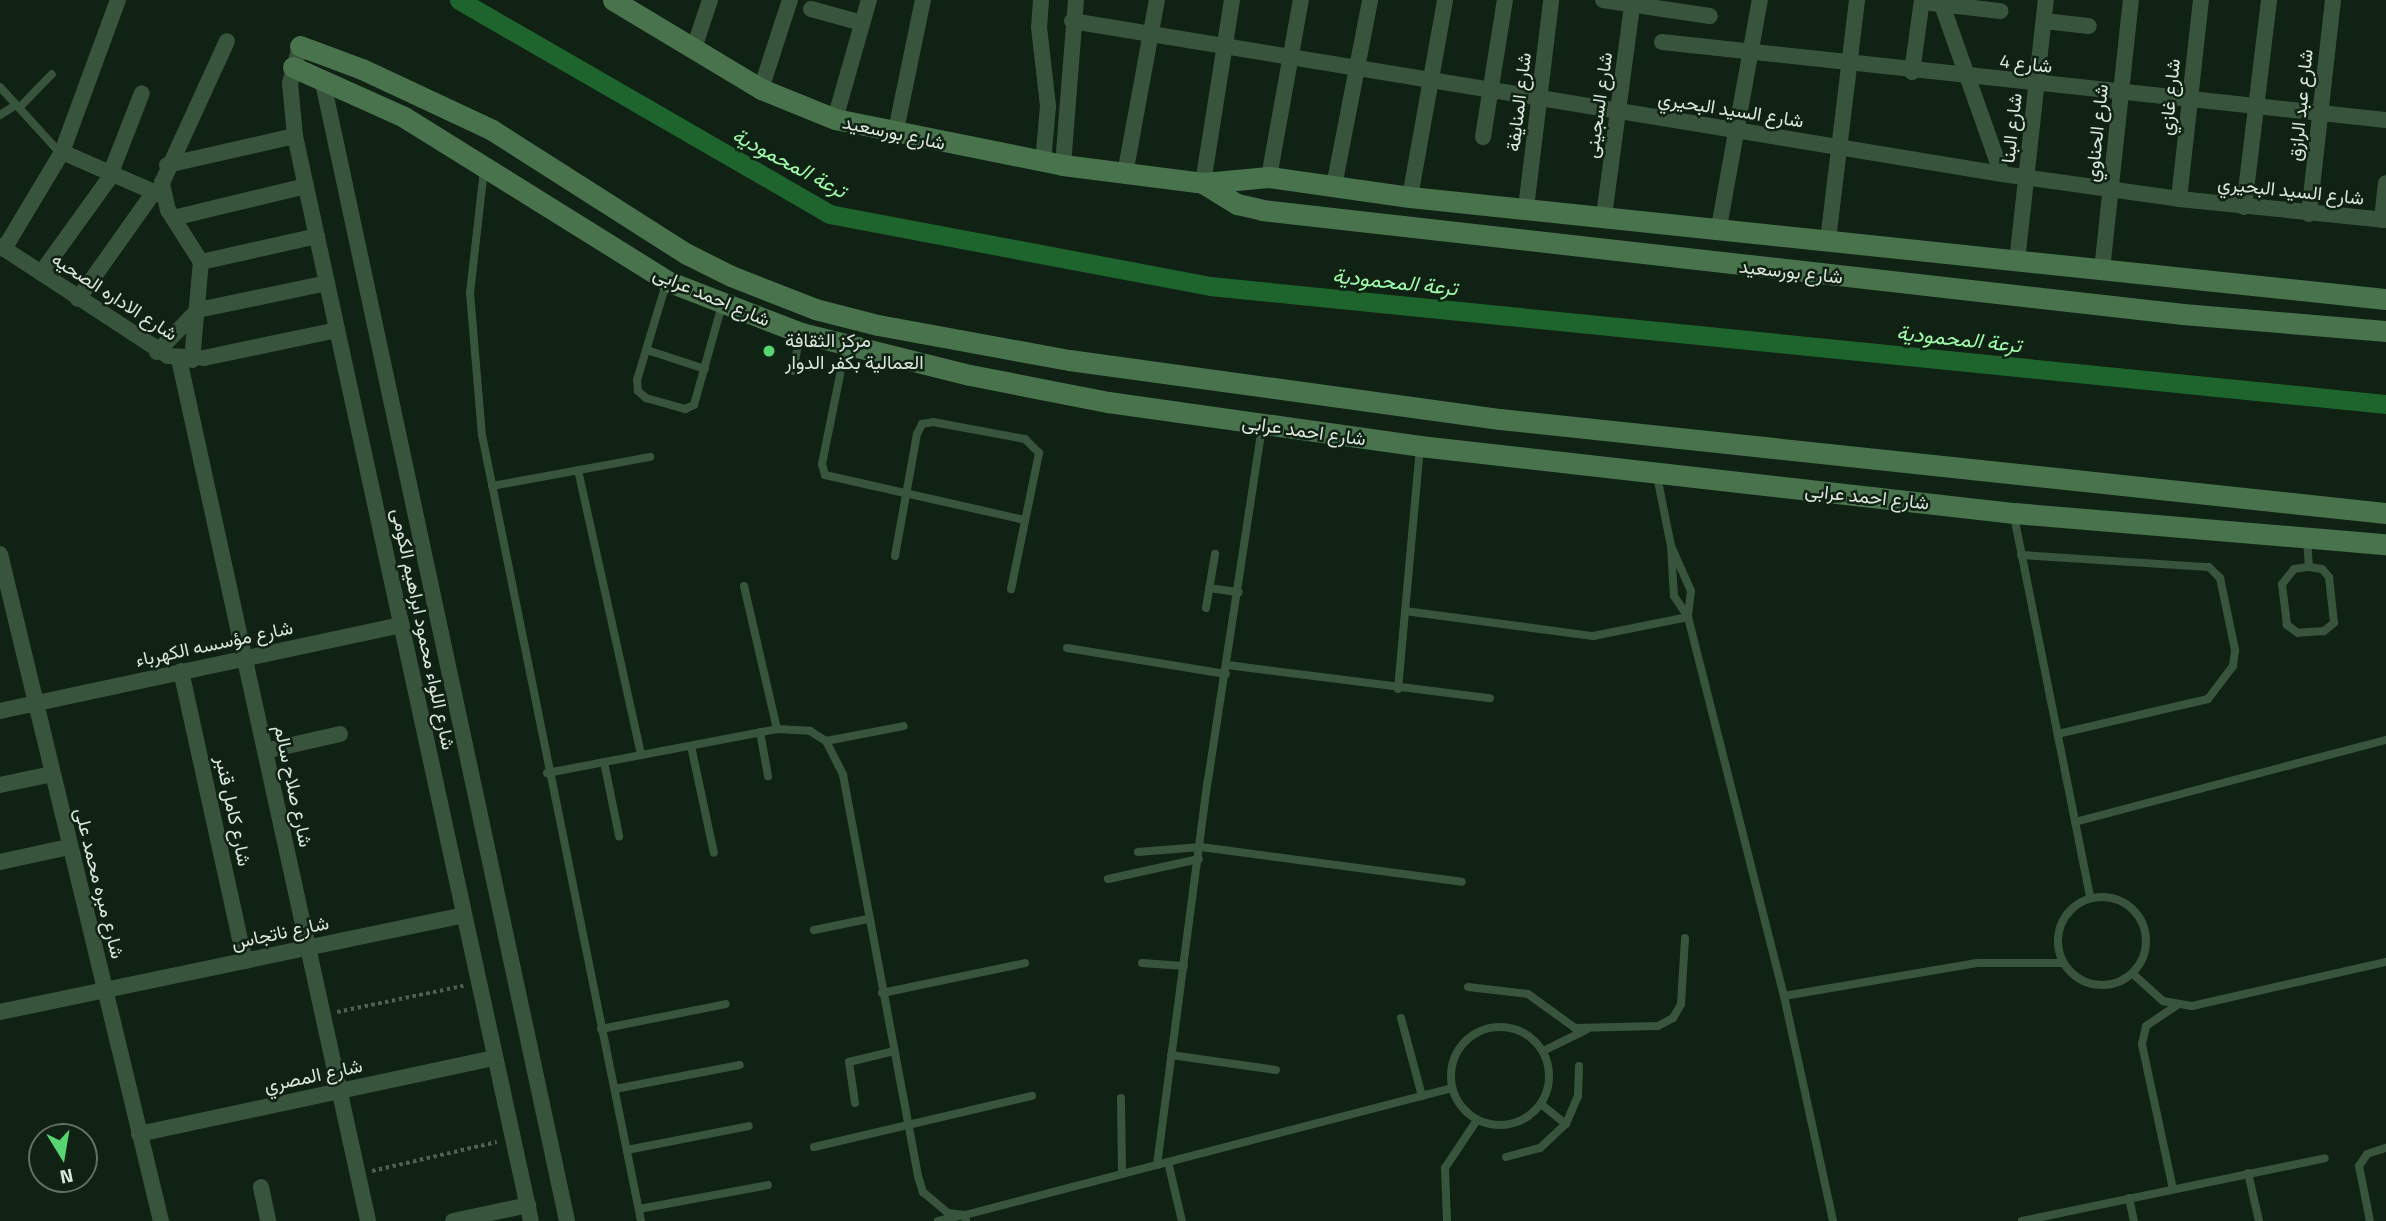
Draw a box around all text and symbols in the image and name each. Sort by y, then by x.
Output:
street label: شارع عبد الرازق [2283,48,2317,162]
street label: شارع 4 [1998,49,2054,77]
street label: شارع السجينى [1579,50,1617,160]
street label: شارع المنايفة [1501,51,1535,153]
street label: شارع غازي [2154,57,2184,137]
street label: شارع الحناوي [2080,83,2112,183]
street label: شارع السيد البحيري [1657,86,1805,132]
street label: شارع البنا [1996,92,2026,164]
street label: شارع بورسعيد [841,110,947,154]
water label: ترعة المحمودية [729,121,851,203]
street label: شارع السيد البحيري [2217,171,2365,209]
street label: شارع الاداره الصحيه [48,247,182,345]
street label: شارع بورسعيد [1738,254,1844,288]
street label: شارع احمد عرابى [650,261,774,331]
water label: ترعة المحمودية [1331,262,1459,300]
water label: ترعة المحمودية [1895,319,2023,357]
place label: مركز الثقافة العمالية بكفر الدوار [785,329,924,373]
marker: مركز الثقافة العمالية بكفر الدوار [759,341,779,361]
street label: شارع احمد عرابى [1241,410,1367,450]
street label: شارع احمد عرابى [1804,478,1930,514]
street label: شارع اللواء محمود ابراهيم الكومى [387,506,461,752]
street label: شارع مؤسسه الكهرباء [133,615,295,671]
street label: شارع صلاح سالم [270,723,318,849]
street label: شارع كامل قنبر [211,754,257,868]
street label: شارع مبره محمد على [70,805,130,961]
street label: شارع ناتجاس [229,911,331,953]
street label: شارع المصري [262,1053,364,1097]
north arrow [28,1123,98,1193]
text: N [57,1162,76,1193]

